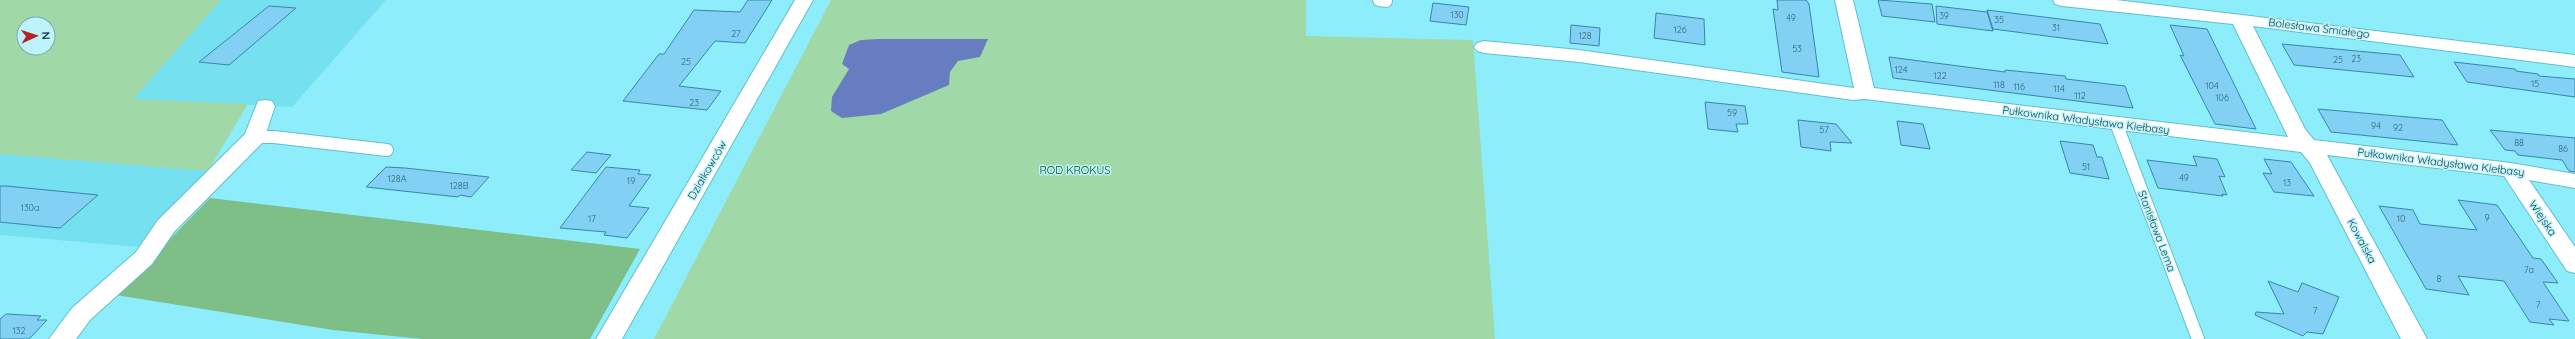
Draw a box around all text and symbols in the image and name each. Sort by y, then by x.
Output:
house number: 130 [1450,9,1464,20]
house number: 39 [1939,10,1949,21]
house number: 49 [1786,12,1796,23]
house number: 35 [1994,14,2004,25]
street label: Bolesława Śmiałego [2268,15,2371,41]
north arrow [16,16,56,56]
house number: 31 [2052,22,2060,33]
house number: 126 [1673,24,1687,35]
house number: 27 [731,28,741,39]
house number: 128 [1578,30,1592,41]
text: N [39,31,53,40]
house number: 53 [1792,43,1802,54]
house number: 23 [2351,53,2361,64]
house number: 25 [2333,54,2343,65]
house number: 25 [681,56,691,67]
house number: 124 [1895,64,1908,75]
house number: 122 [1933,70,1947,81]
house number: 15 [2531,78,2539,89]
house number: 118 [1993,79,2005,90]
house number: 104 [2205,80,2219,91]
house number: 116 [2013,81,2025,92]
house number: 114 [2053,83,2065,94]
house number: 112 [2074,90,2086,101]
house number: 106 [2215,92,2229,103]
house number: 23 [689,97,699,108]
street label: Pułkownika Władysława Kiełbasy [2002,103,2170,137]
house number: 59 [1727,107,1737,118]
house number: 94 [2371,120,2381,131]
house number: 92 [2393,122,2403,133]
house number: 57 [1819,124,1829,135]
house number: 88 [2514,137,2524,148]
street label: Działkowców [684,138,730,202]
house number: 86 [2558,143,2568,154]
street label: Pułkownika Władysława Kiełbasy [2357,145,2525,179]
house number: 51 [2082,161,2090,172]
park label: ROD KROKUS [1040,163,1110,177]
house number: 49 [2179,172,2189,183]
house number: 128A [388,173,407,184]
house number: 19 [627,175,635,186]
house number: 13 [2283,177,2291,188]
house number: 128B [449,180,469,191]
street label: Stanisława Lema [2135,188,2179,274]
street label: Wiejska [2526,198,2560,238]
house number: 130a [21,202,39,213]
house number: 9 [2484,212,2490,223]
house number: 17 [588,213,596,224]
house number: 10 [2397,213,2405,224]
street label: Kowalska [2344,216,2380,266]
house number: 7a [2524,264,2534,275]
house number: 8 [2437,273,2442,284]
house number: 7 [2536,299,2541,310]
house number: 7 [2313,305,2318,316]
house number: 132 [12,325,26,336]

